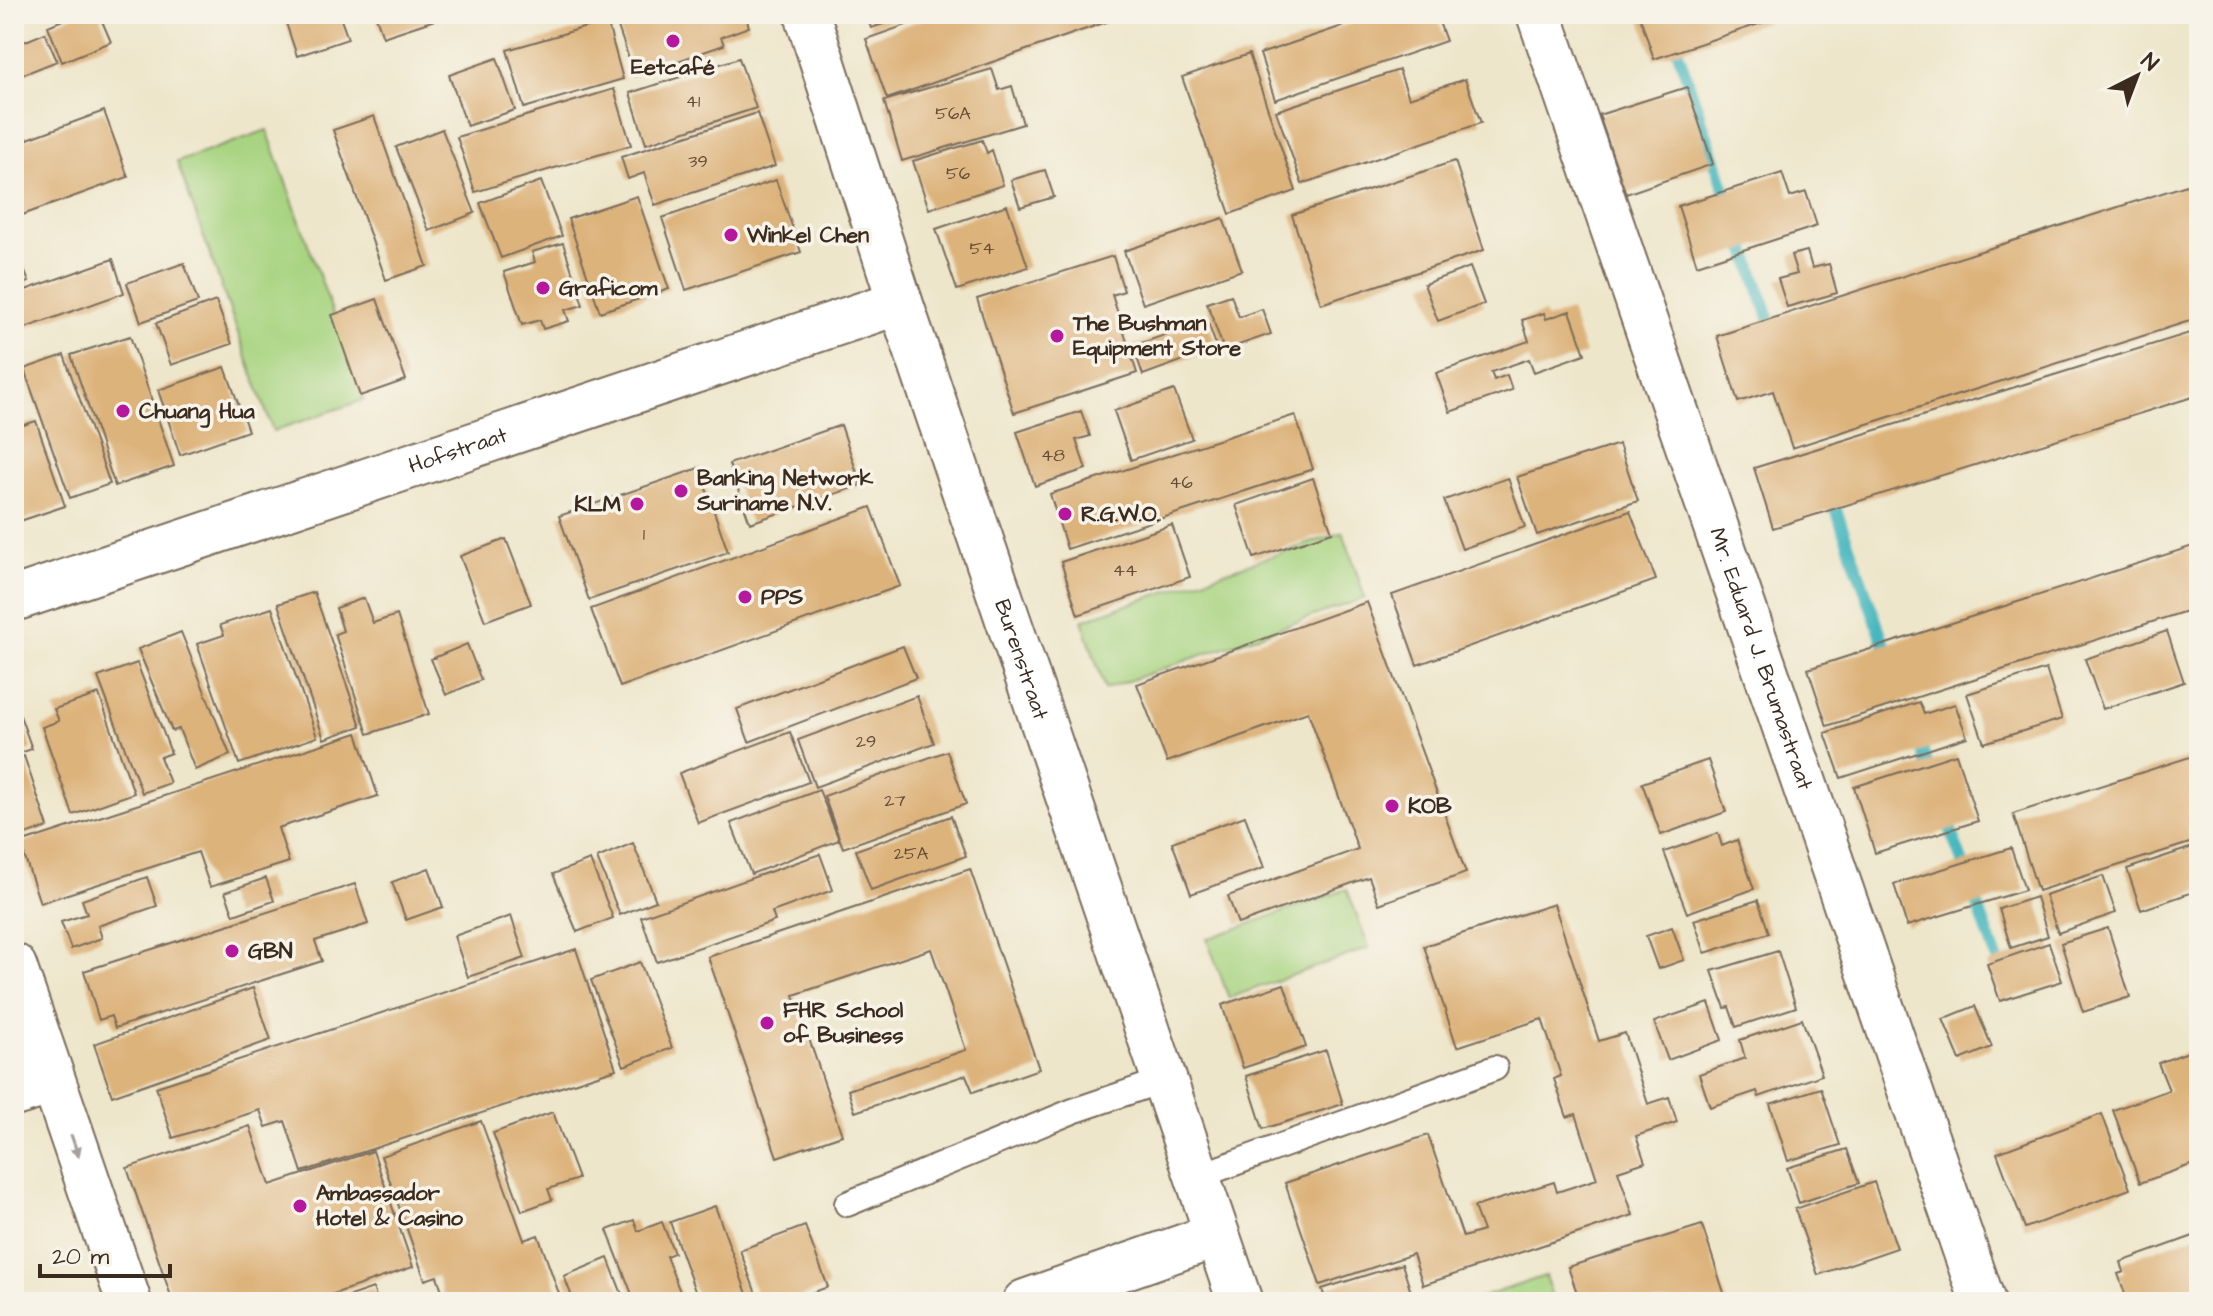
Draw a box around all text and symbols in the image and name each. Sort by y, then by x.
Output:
marker: Eetcafé [664,32,682,50]
north arrow [2097,36,2177,116]
text: N [2134,46,2165,79]
place label: Eetcafé [631,52,715,83]
house number: 41 [686,89,700,114]
house number: 56A [935,101,971,126]
house number: 39 [688,149,708,174]
house number: 56 [946,161,970,186]
place label: Winkel Chen [746,220,869,251]
marker: Winkel Chen [722,226,740,244]
house number: 54 [970,236,995,261]
place label: Graficom [559,273,658,304]
marker: Graficom [534,279,552,297]
place label: The Bushman Equipment Store [1072,308,1241,364]
marker: The Bushman Equipment Store [1048,327,1066,345]
place label: Chuang Hua [139,396,255,428]
marker: Chuang Hua [114,402,132,420]
street label: Hofstraat [404,419,511,481]
house number: 48 [1041,443,1065,468]
place label: Banking Network Suriname N.V. [696,463,874,519]
house number: 46 [1169,470,1193,495]
marker: Banking Network Suriname N.V. [672,482,690,500]
place label: KLM [574,489,621,520]
marker: KLM [628,495,646,513]
place label: R.G.W.O. [1081,499,1160,530]
marker: R.G.W.O. [1056,505,1074,523]
house number: 1 [643,522,645,547]
street label: Mr. Eduard J. Brumastraat [1702,524,1821,794]
house number: 44 [1113,558,1137,583]
place label: PPS [761,582,803,613]
marker: PPS [736,588,754,606]
street label: Burenstraat [987,595,1056,724]
house number: 29 [856,729,876,754]
house number: 27 [884,788,906,813]
place label: KOB [1408,791,1452,822]
marker: KOB [1383,797,1401,815]
house number: 25A [894,841,929,866]
place label: GBN [248,936,293,967]
marker: GBN [223,942,241,960]
place label: FHR School of Business [783,995,904,1051]
marker: FHR School of Business [758,1014,776,1032]
one-way arrow [70,1134,82,1158]
place label: Ambassador Hotel & Casino [316,1178,463,1234]
marker: Ambassador Hotel & Casino [291,1197,309,1215]
scale bar [40,1228,170,1278]
text: 20 m [52,1240,109,1274]

